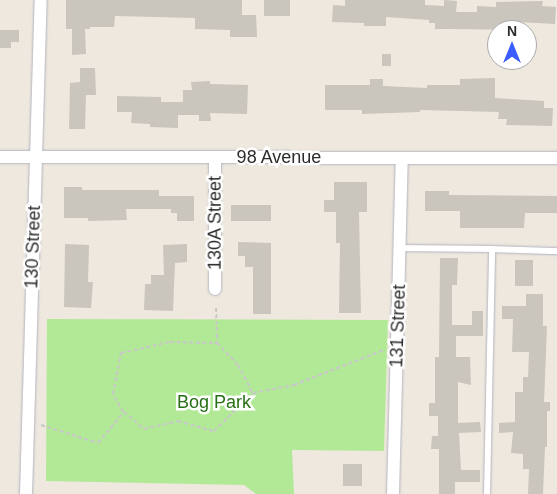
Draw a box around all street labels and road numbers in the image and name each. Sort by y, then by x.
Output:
street label: 98 Avenue [236,146,322,168]
street label: 130A Street [204,175,226,271]
street label: 130 Street [21,205,45,289]
street label: 131 Street [386,284,410,368]

